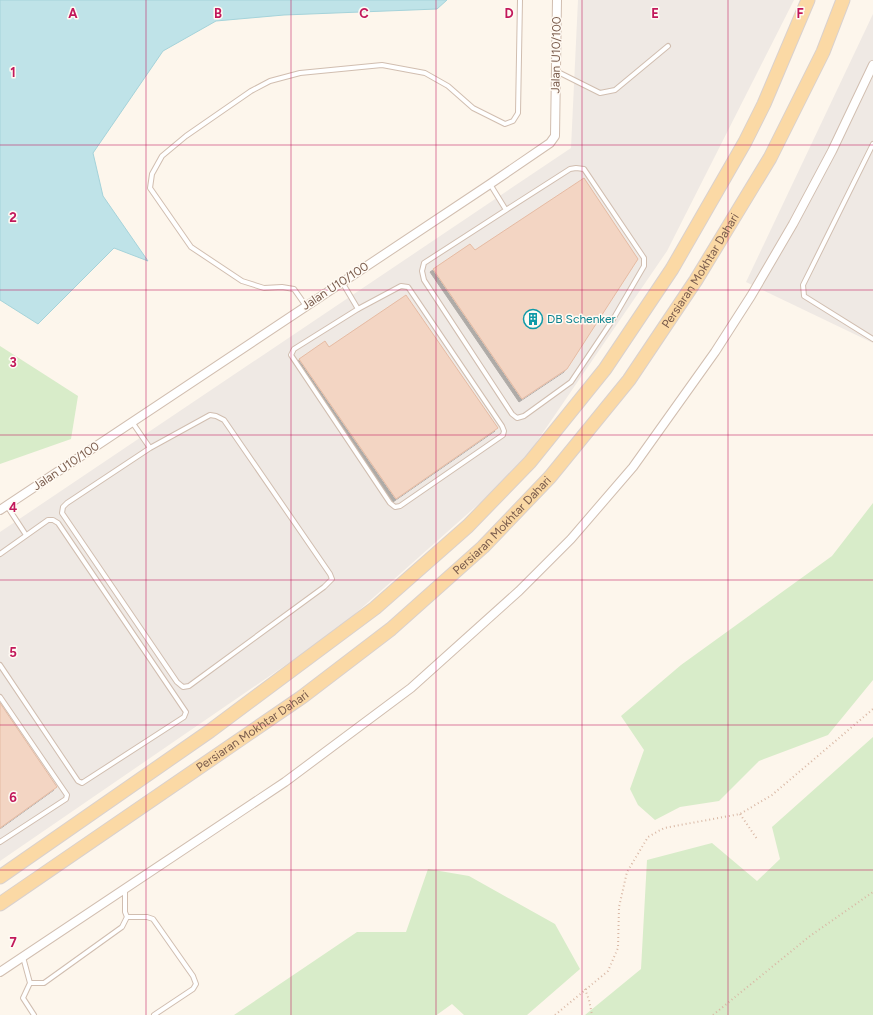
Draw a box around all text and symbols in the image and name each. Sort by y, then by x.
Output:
text: A [68,6,78,21]
text: B [214,6,222,21]
text: C [359,6,369,21]
text: D [504,6,514,21]
text: E [651,6,659,21]
text: F [796,6,804,21]
street label: Jalan U10/100 [548,16,564,94]
text: 1 [10,65,16,80]
text: 2 [9,210,17,225]
street label: Persiaran Mokhtar Dahari [659,211,742,331]
street label: Jalan U10/100 [299,259,371,313]
building icon: DB Schenker [522,308,544,330]
place label: DB Schenker [547,312,616,326]
text: 3 [9,355,17,370]
street label: Jalan U10/100 [30,439,102,493]
street label: Persiaran Mokhtar Dahari [450,473,554,578]
text: 4 [9,500,17,515]
text: 5 [9,645,17,660]
street label: Persiaran Mokhtar Dahari [193,688,311,774]
text: 6 [9,790,17,805]
text: 7 [9,935,17,950]

